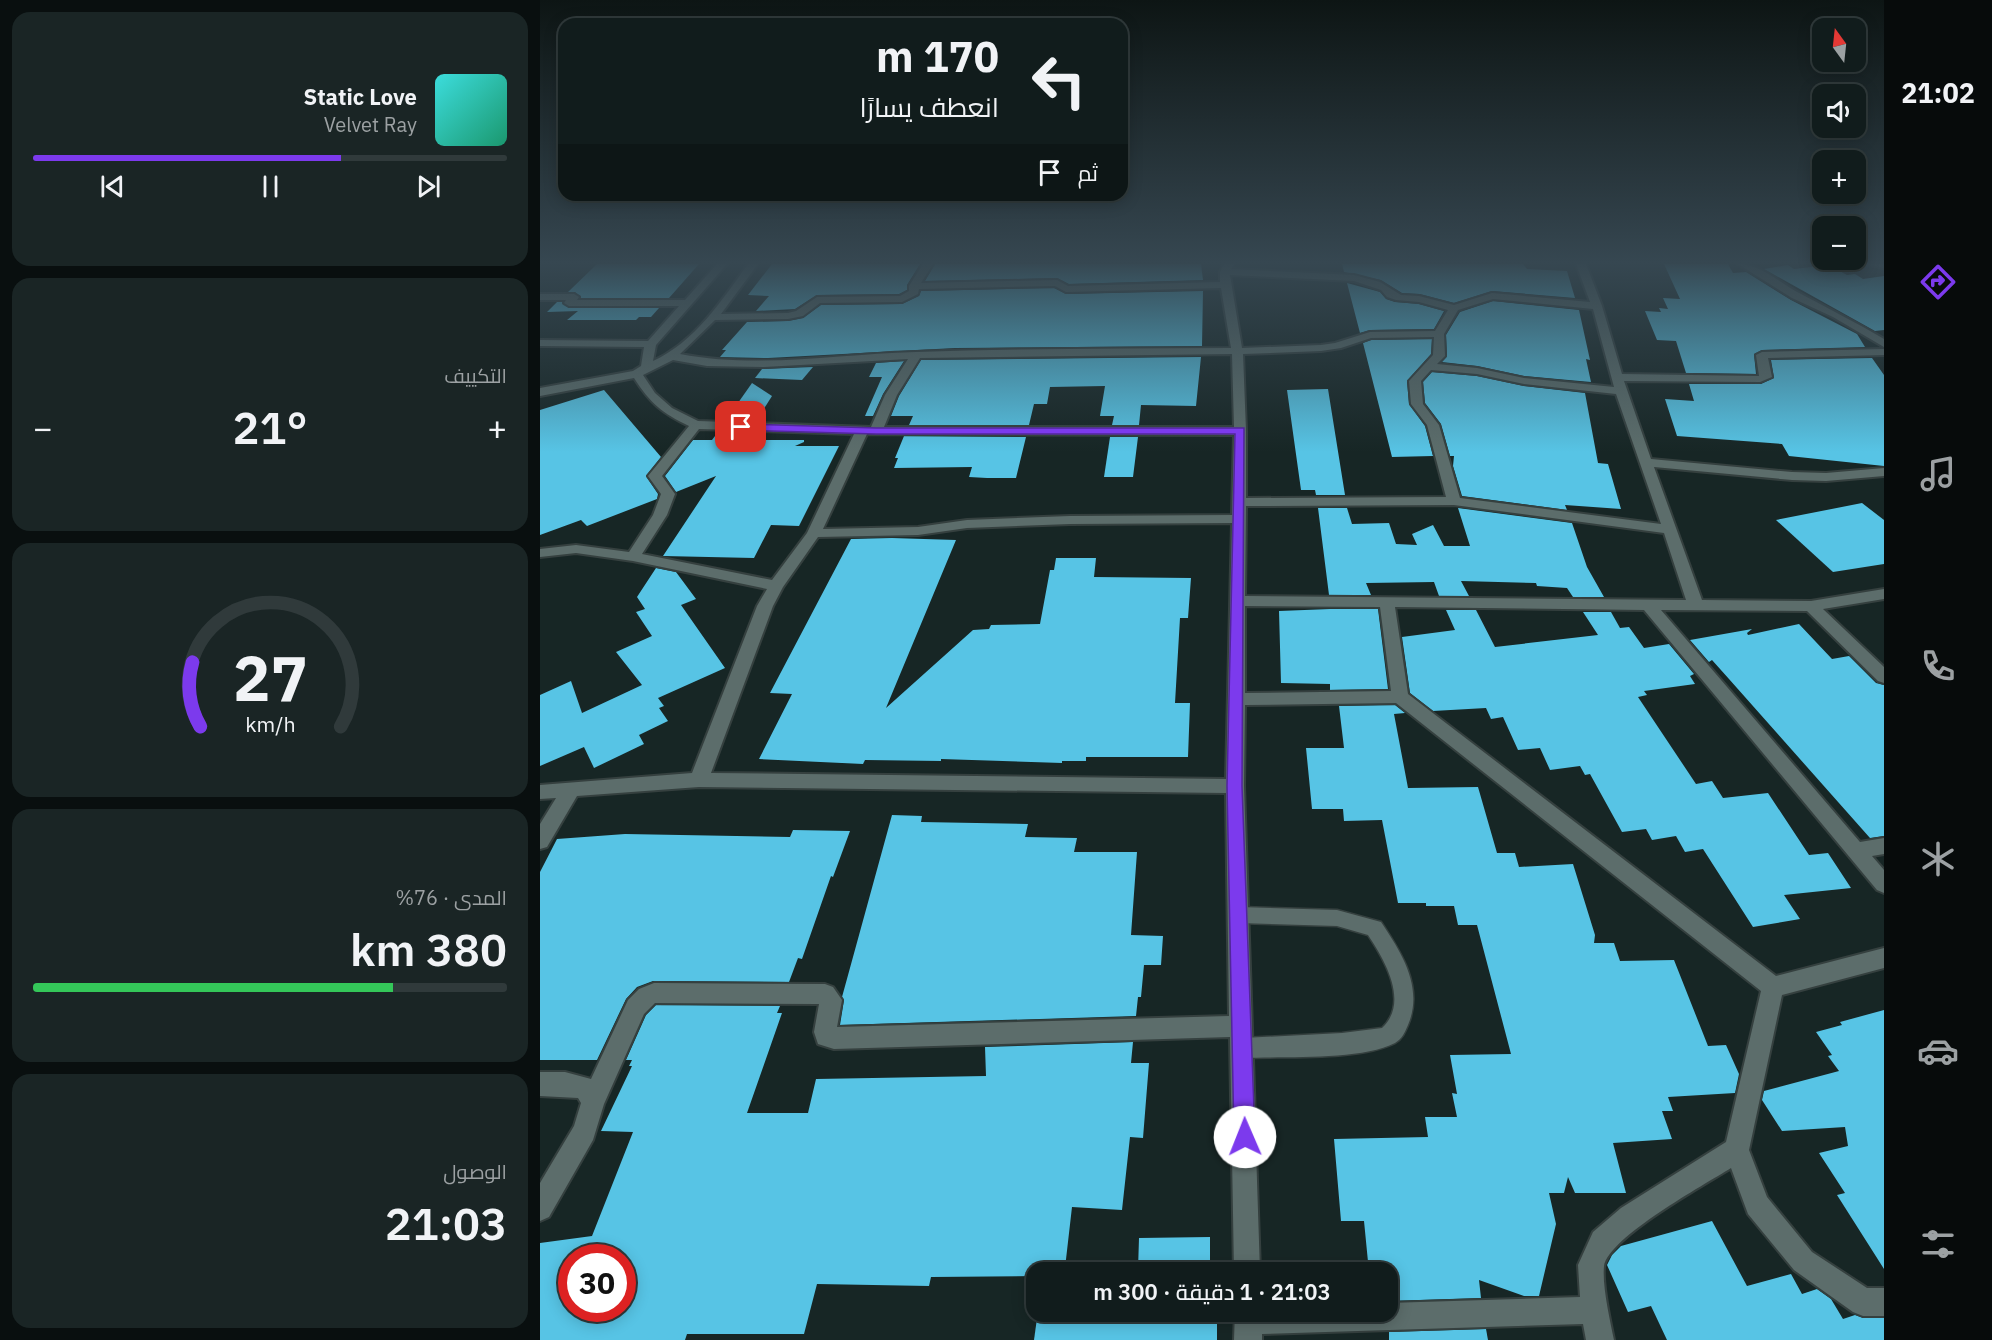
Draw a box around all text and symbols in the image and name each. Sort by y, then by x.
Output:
north arrow [1812,18,1866,72]
map controls [1812,18,1866,270]
text: 170 m [876,29,999,84]
icon: left [1020,42,1098,120]
text: 21:02 [1901,75,1975,110]
text: Static Love [304,82,417,111]
button: sound [1812,84,1866,138]
text: انعطف يسارًا [860,89,999,124]
text: Velvet Ray [324,111,417,138]
button: + [1812,150,1866,204]
icon: arrive [1033,156,1066,189]
text: ثم [1078,158,1098,187]
icon: previous [96,170,129,203]
icon: pause [254,170,287,203]
icon: next [412,170,445,203]
button: − [1812,216,1866,270]
icon: directions [1917,261,1959,303]
text: التكييف [444,362,507,389]
text: 21° [232,398,308,456]
pin [715,401,766,452]
text: − [33,406,53,449]
text: + [487,406,507,449]
icon: arrive [724,410,757,443]
icon: music [1917,453,1959,495]
text: 27 [233,637,307,718]
icon: phone [1917,645,1959,687]
text: km/h [245,710,295,738]
icon: climate [1917,838,1959,880]
text: المدى · 76% [395,884,507,911]
text: 380 km [350,920,507,978]
icon: car [1917,1030,1959,1072]
position arrow [1213,1105,1277,1169]
text: الوصول [443,1158,507,1185]
text: 21:03 [385,1194,507,1252]
icon: filters [1917,1223,1959,1265]
speed limit sign: 30 [558,1244,636,1322]
text: 21:03 · 1 دقيقة · 300 m [1093,1277,1331,1306]

